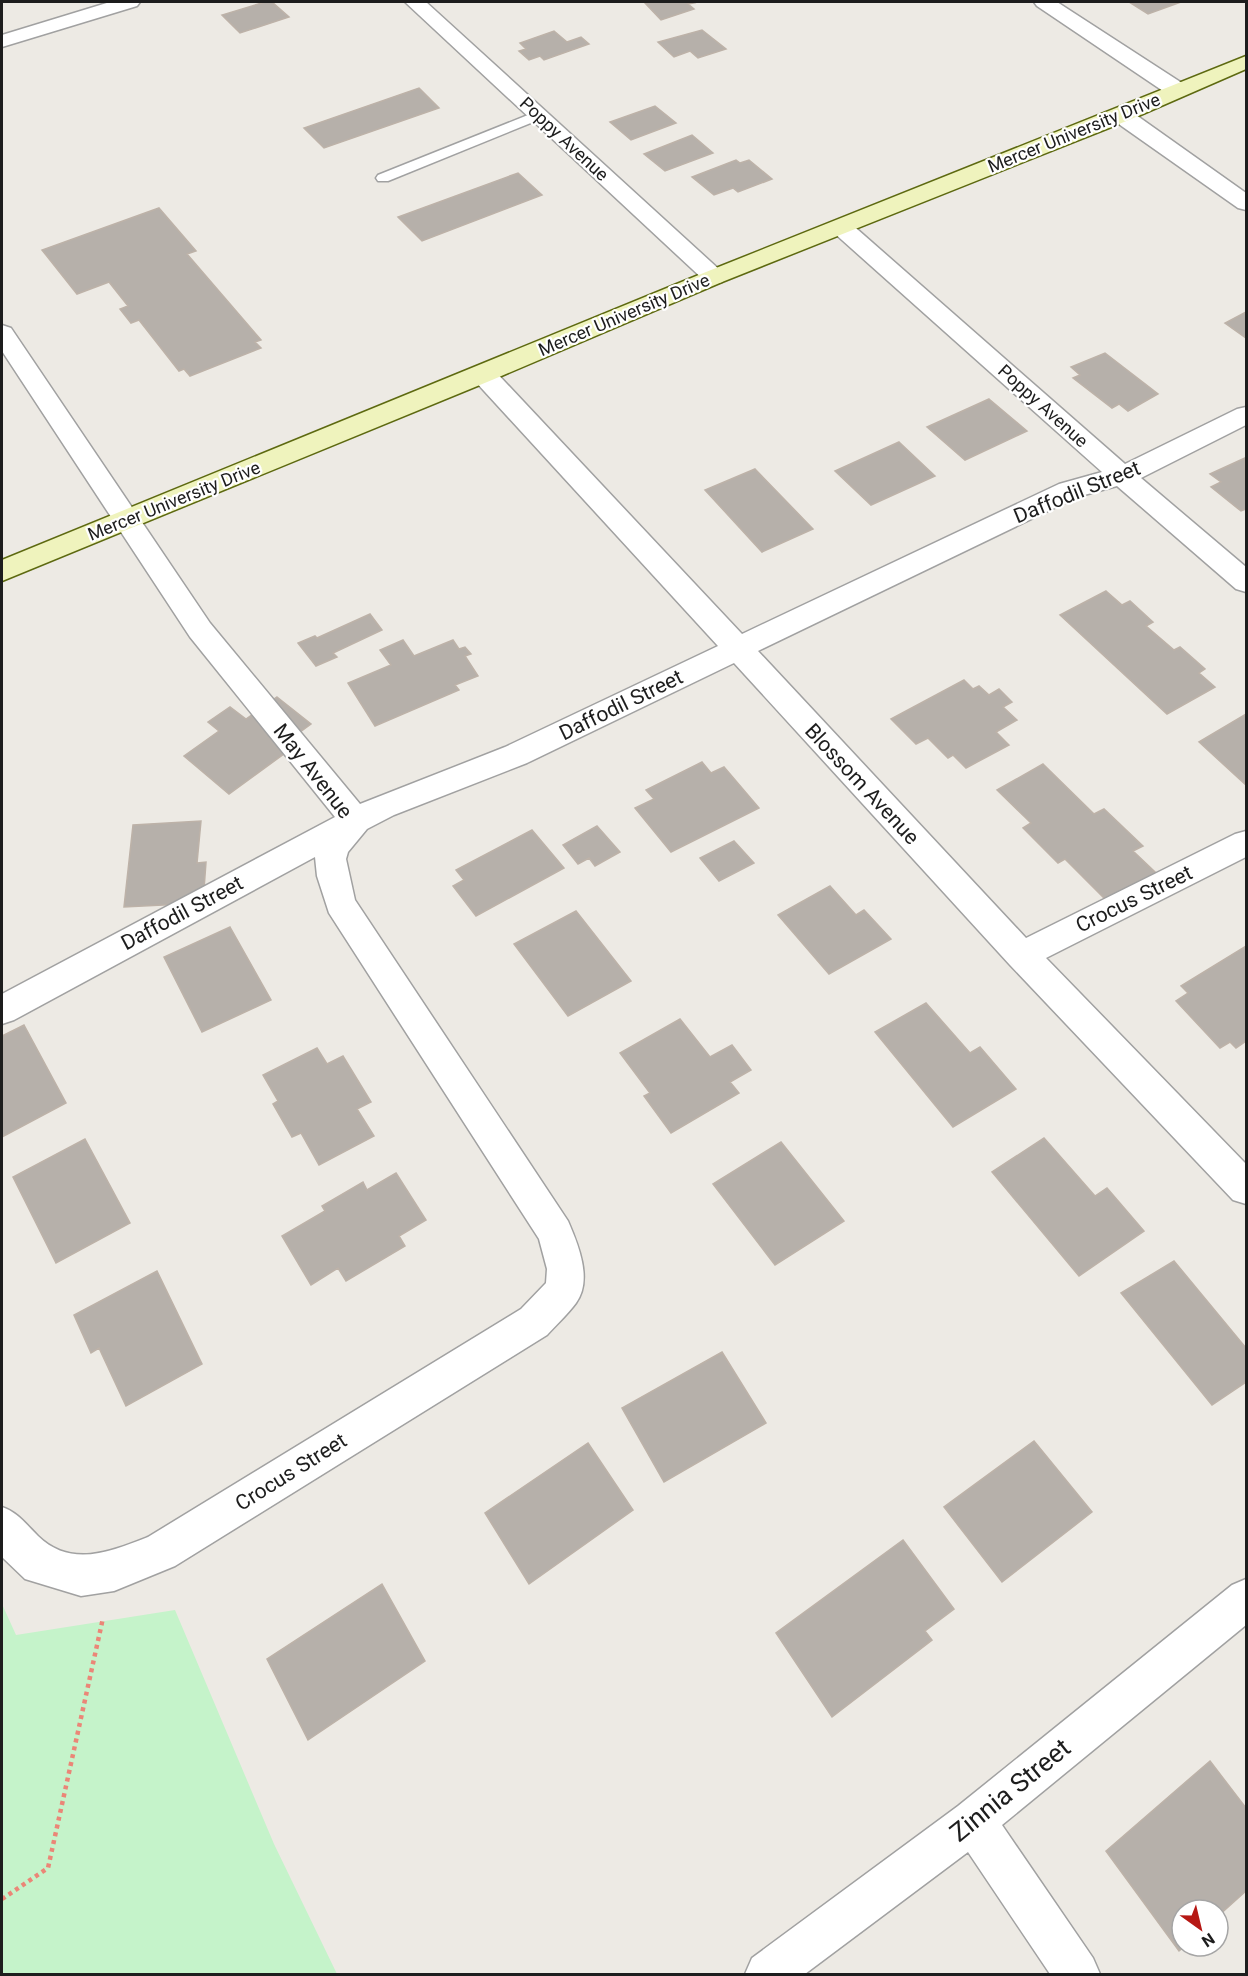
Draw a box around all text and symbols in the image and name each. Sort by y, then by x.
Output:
street label: Mercer University Drive [985,88,1163,177]
street label: Poppy Avenue [516,92,613,185]
street label: Mercer University Drive [535,269,713,360]
street label: Poppy Avenue [994,360,1093,451]
street label: Mercer University Drive [85,456,263,545]
street label: Daffodil Street [1010,456,1144,528]
street label: Daffodil Street [555,665,687,745]
street label: May Avenue [269,719,357,823]
street label: Blossom Avenue [800,719,924,849]
street label: Crocus Street [1072,860,1196,938]
street label: Daffodil Street [117,871,247,955]
street label: Crocus Street [231,1428,351,1516]
street label: Zinnia Street [944,1732,1076,1848]
north arrow [1170,1898,1230,1958]
text: N [1198,1929,1218,1951]

